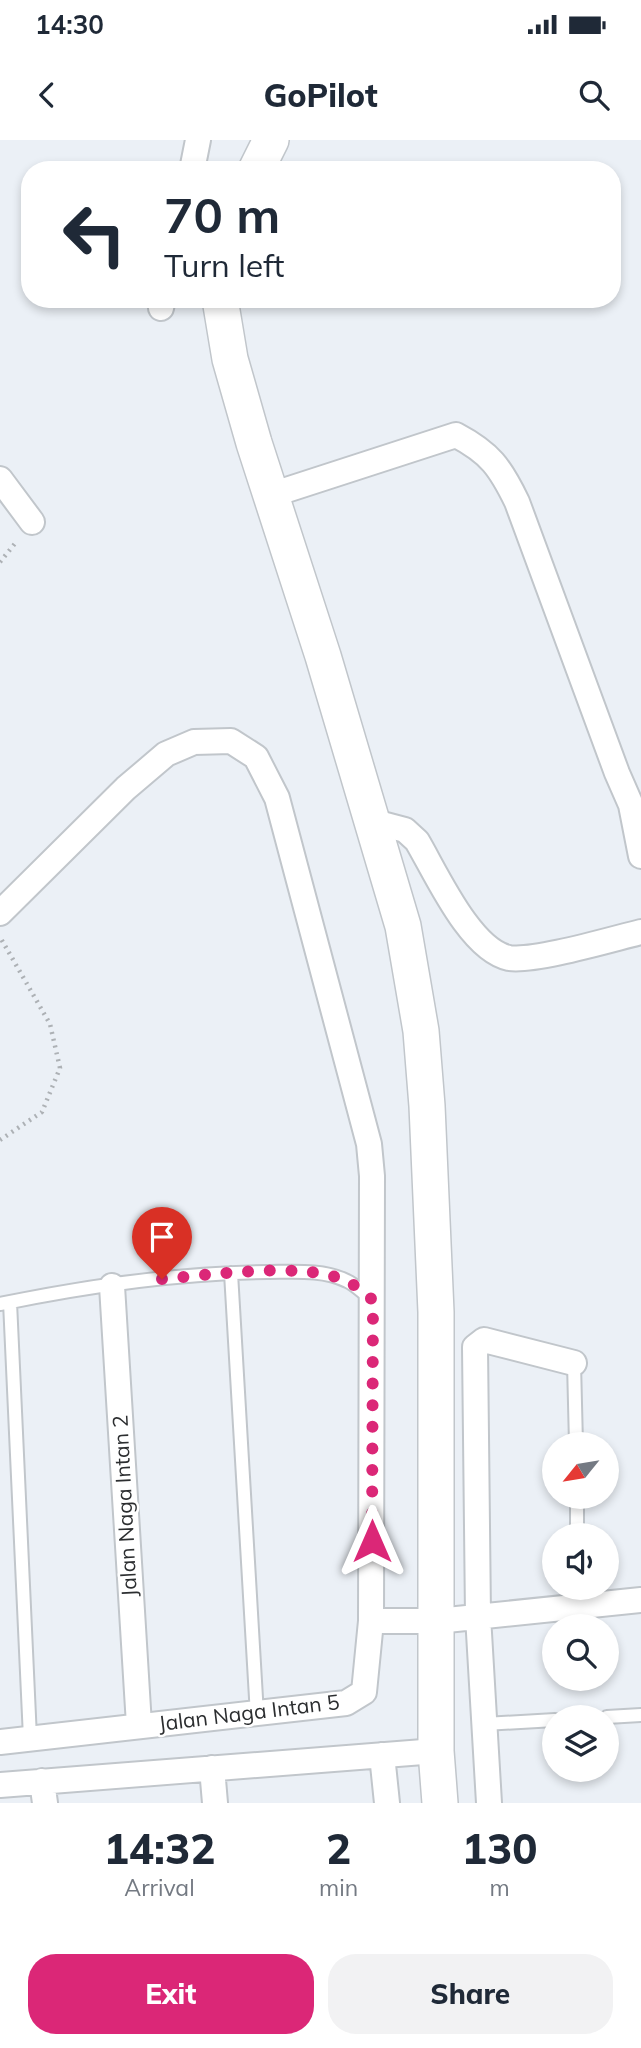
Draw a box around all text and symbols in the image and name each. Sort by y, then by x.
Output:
text: 14:30 [35,8,104,41]
text: GoPilot [263,75,378,115]
icon: back [28,76,66,114]
icon: search [575,76,613,114]
text: 70 m [164,184,280,245]
icon: left [49,189,140,280]
text: Turn left [164,245,284,285]
pin [132,1207,192,1279]
icon: arrive [143,1218,181,1256]
street label: Jalan Naga Intan 2 [106,1414,142,1598]
north arrow [542,1432,620,1508]
map controls [542,1432,619,1782]
position arrow [335,1504,409,1578]
button: sound [542,1523,619,1600]
button: search [542,1614,619,1691]
street label: Jalan Naga Intan 5 [157,1688,341,1736]
button: layers [542,1705,619,1782]
text: 14:32 [104,1822,215,1875]
text: 2 [326,1822,351,1875]
text: 130 [462,1822,537,1875]
text: Arrival [124,1873,195,1902]
text: min [319,1873,358,1902]
text: m [489,1873,510,1902]
button: Exit [28,1954,314,2034]
button: Share [328,1954,613,2034]

